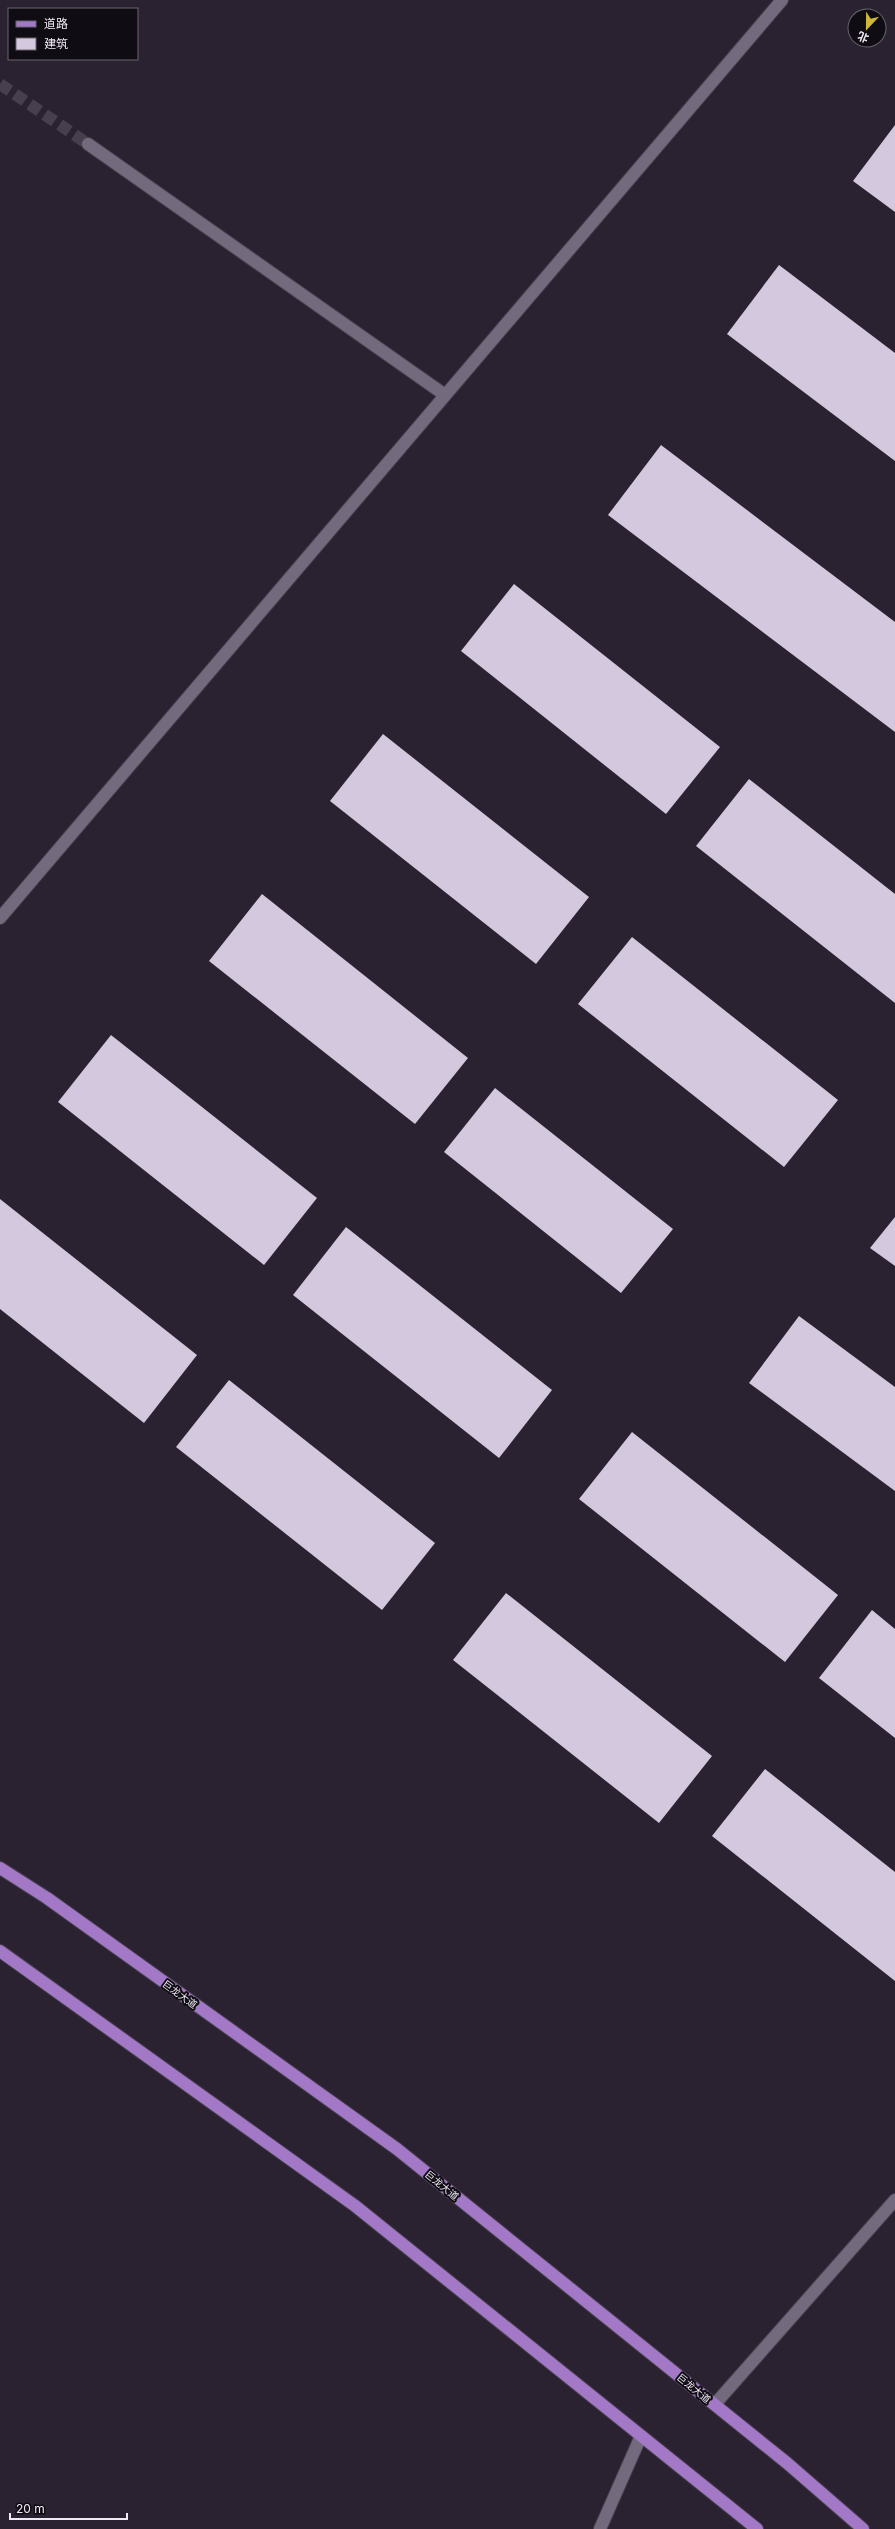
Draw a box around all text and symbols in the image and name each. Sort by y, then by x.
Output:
legend [8,8,138,60]
north arrow [847,8,887,48]
text: 道路 [44,16,68,31]
text: 北 [856,29,871,46]
text: 建筑 [44,36,68,51]
street label: 巨龙大道 [160,1977,200,2011]
street label: 巨龙大道 [423,2168,461,2202]
street label: 巨龙大道 [675,2371,713,2405]
scale bar [10,2495,127,2521]
text: 20 m [16,2501,45,2516]

